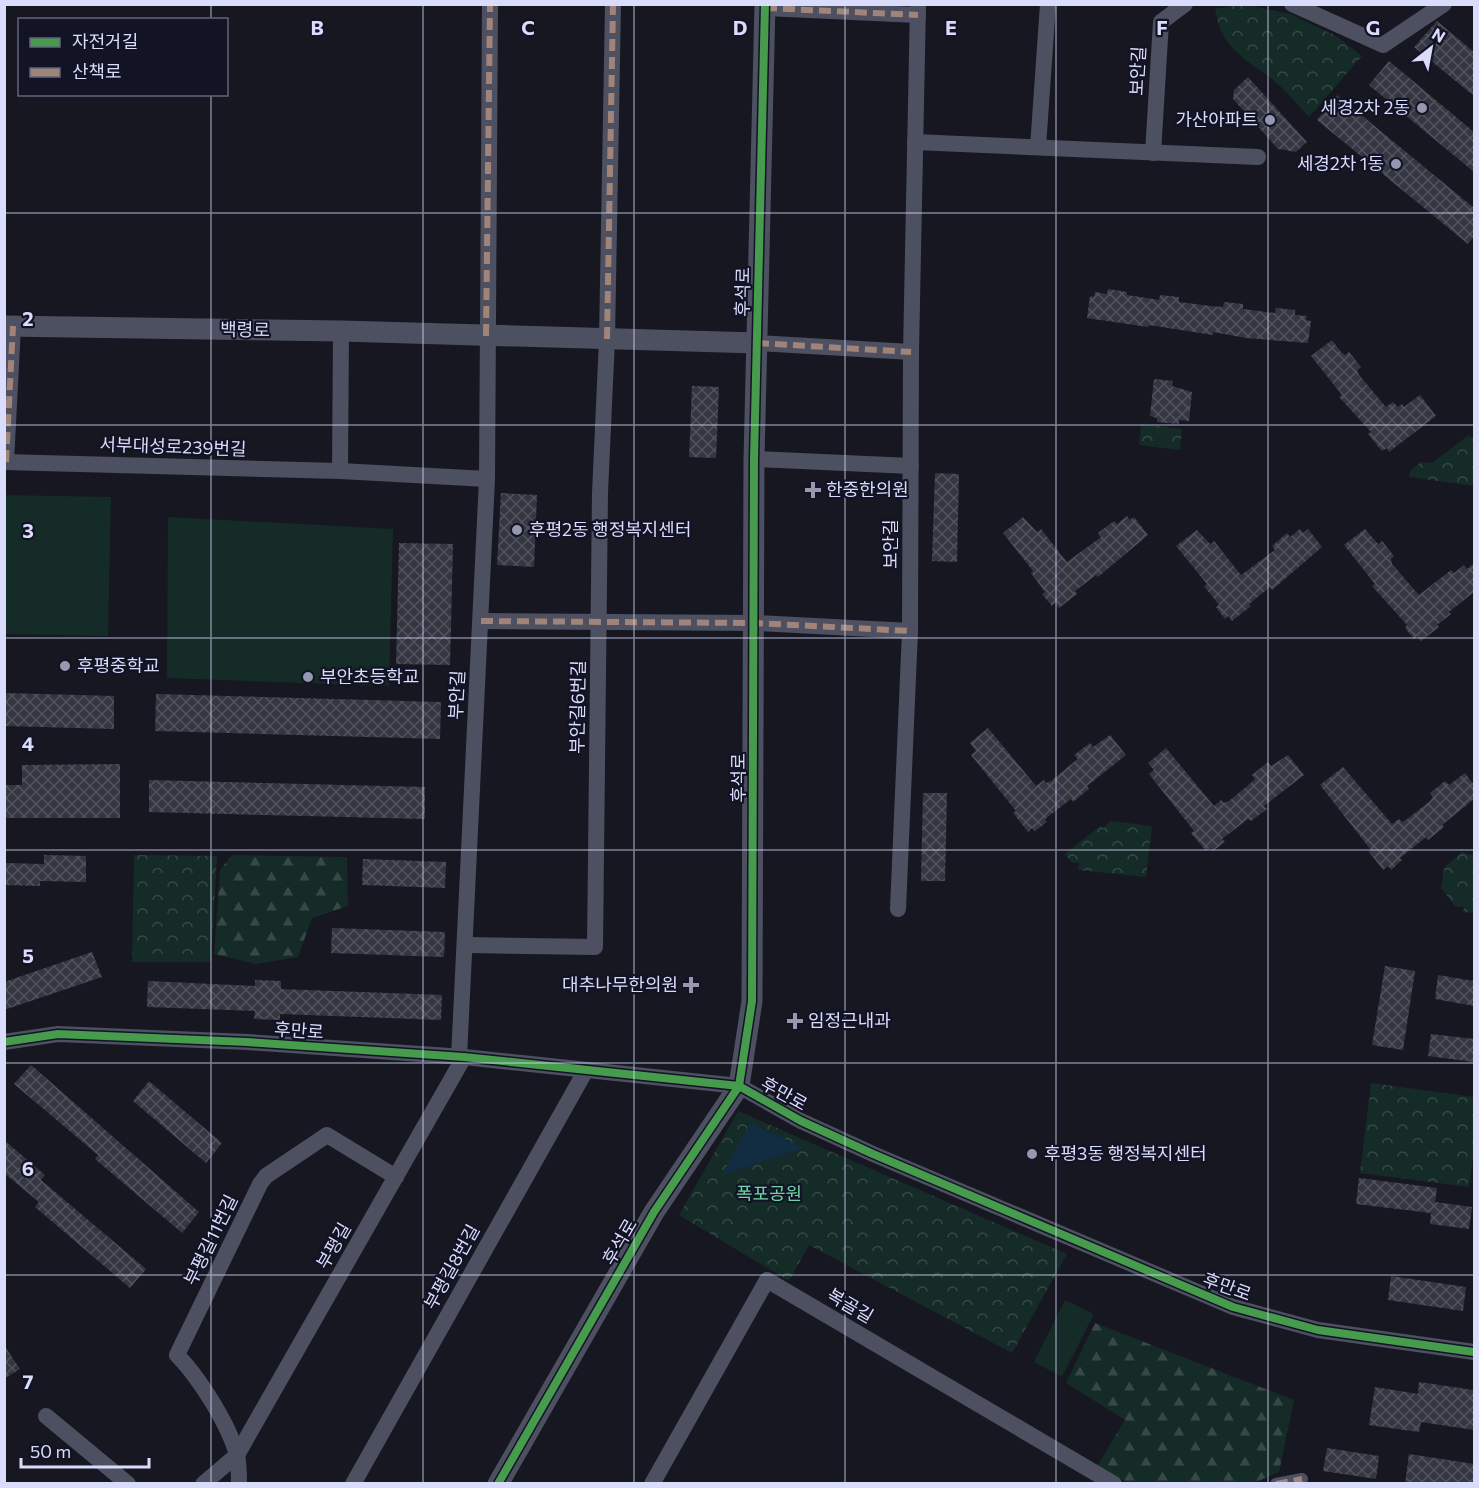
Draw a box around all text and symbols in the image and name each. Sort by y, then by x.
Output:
text: B [310,15,324,39]
text: C [521,15,535,39]
text: D [733,15,747,39]
text: E [945,15,957,39]
text: F [1156,15,1168,39]
text: G [1366,15,1380,39]
legend [18,18,228,96]
north arrow [1401,18,1461,78]
text: N [1429,23,1449,46]
text: 자전거길 [72,30,138,52]
street label: 보안길 [1125,46,1149,96]
text: 산책로 [72,60,122,82]
place label: 세경2차 2동 [1320,96,1410,118]
marker: 세경2차 2동 [1415,101,1429,115]
place label: 가산아파트 [1175,108,1258,130]
marker: 가산아파트 [1263,113,1277,127]
place label: 세경2차 1동 [1297,152,1384,174]
marker: 세경2차 1동 [1389,157,1403,171]
street label: 후석로 [731,267,753,317]
text: 2 [22,306,34,330]
street label: 백령로 [220,318,270,340]
street label: 서부대성로239번길 [99,432,247,460]
place label: 한중한의원 [826,478,909,500]
marker: 한중한의원 [804,481,822,499]
text: 3 [22,518,34,542]
place label: 후평2동 행정복지센터 [529,518,691,540]
street label: 보안길 [879,519,901,569]
marker: 후평2동 행정복지센터 [510,523,524,537]
place label: 후평중학교 [77,654,160,676]
marker: 후평중학교 [58,659,72,673]
street label: 부안길6번길 [565,660,589,754]
place label: 부안초등학교 [320,665,419,687]
marker: 부안초등학교 [301,670,315,684]
street label: 부안길 [444,670,468,720]
text: 4 [22,731,34,755]
street label: 후석로 [727,753,749,803]
text: 5 [22,943,34,967]
place label: 대추나무한의원 [562,973,678,995]
marker: 대추나무한의원 [682,976,700,994]
place label: 임정근내과 [808,1009,891,1031]
marker: 임정근내과 [786,1012,804,1030]
street label: 후만로 [274,1017,325,1043]
street label: 후만로 [757,1071,812,1115]
place label: 후평3동 행정복지센터 [1044,1142,1207,1164]
marker: 후평3동 행정복지센터 [1025,1147,1039,1161]
text: 6 [22,1156,34,1180]
park label: 폭포공원 [736,1182,802,1204]
street label: 부평길11번길 [179,1191,242,1289]
street label: 후석로 [597,1214,641,1269]
street label: 부평길 [311,1218,355,1273]
street label: 부평길8번길 [419,1220,483,1313]
street label: 후만로 [1200,1267,1254,1305]
street label: 복골길 [823,1283,878,1327]
text: 7 [23,1369,34,1393]
scale bar [21,1431,148,1469]
text: 50 m [30,1440,71,1462]

